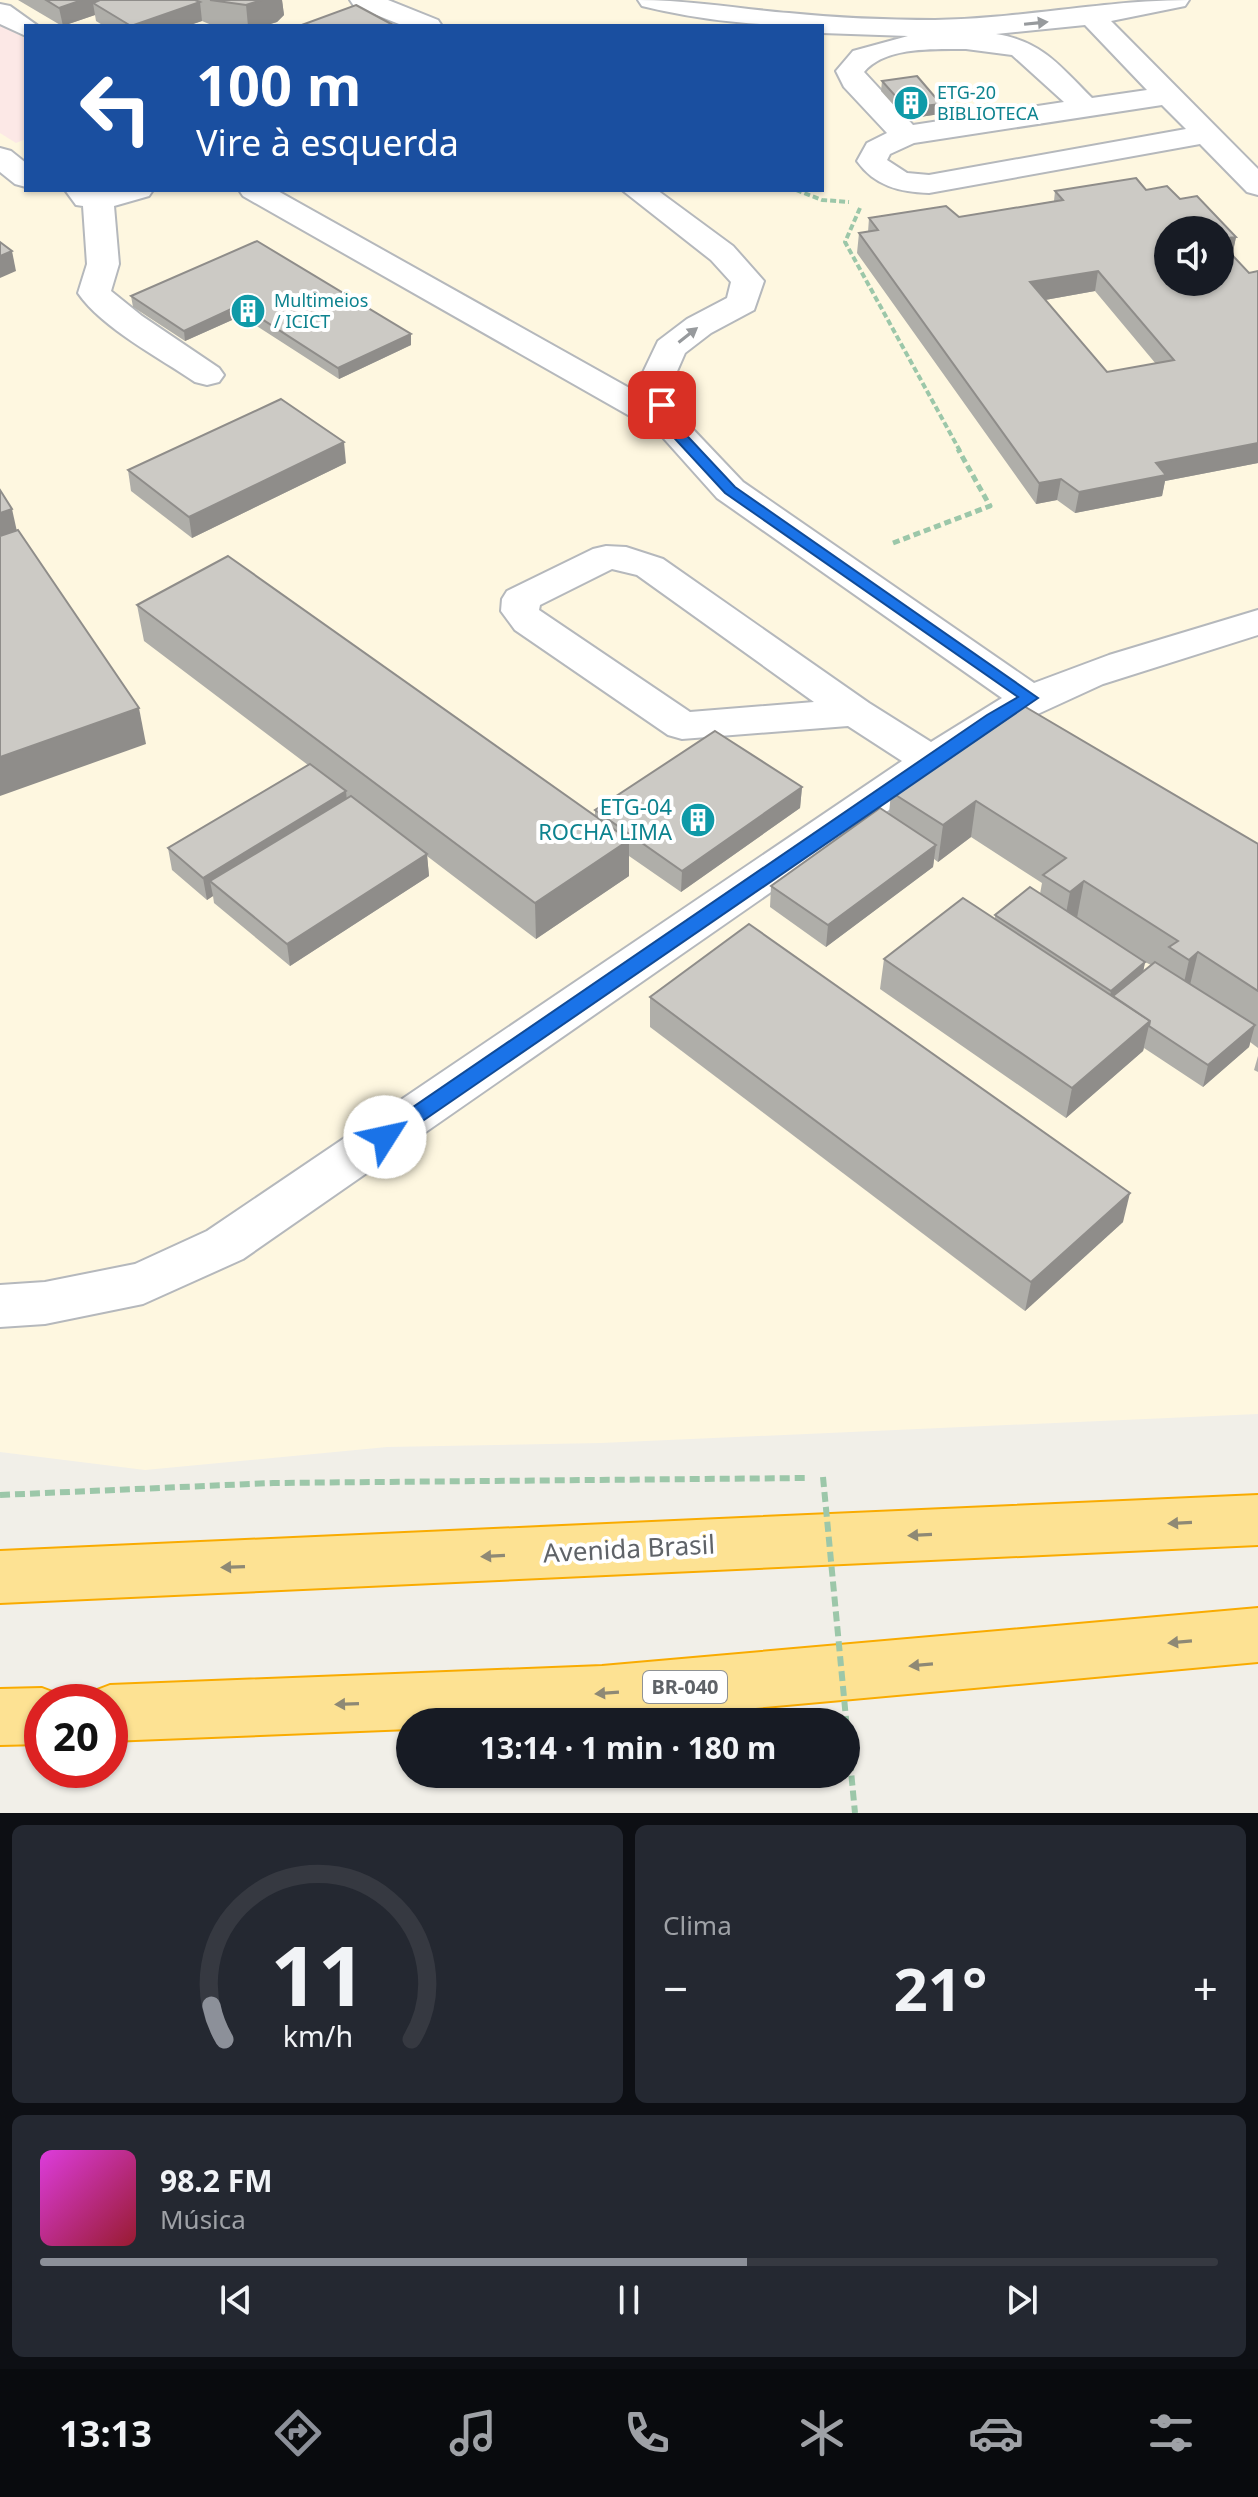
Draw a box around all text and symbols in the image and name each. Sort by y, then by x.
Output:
one-way arrow [1024,16,1049,29]
text: 100 m [196,46,361,122]
icon: left [64,56,168,160]
place label: ETG-20 BIBLIOTECA [937,80,1039,125]
building icon: ETG-20 BIBLIOTECA [892,84,930,122]
text: Vire à esquerda [196,118,459,167]
map controls [1154,216,1234,296]
button: sound [1154,216,1234,296]
place label: Multimeios / ICICT [274,288,368,333]
building icon: Multimeios / ICICT [229,292,267,330]
one-way arrow [678,327,698,343]
pin [628,371,696,439]
icon: arrive [640,383,684,427]
place label: ETG-04 ROCHA LIMA [538,791,673,846]
building icon: ETG-04 ROCHA LIMA [679,801,717,839]
position arrow [343,1095,427,1179]
one-way arrow [1167,1517,1192,1530]
street label: Avenida Brasil [542,1526,716,1570]
one-way arrow [907,1529,932,1542]
one-way arrow [480,1549,505,1562]
one-way arrow [220,1561,245,1574]
one-way arrow [1167,1636,1192,1649]
one-way arrow [908,1659,933,1672]
road number: BR-040 [643,1671,727,1703]
speed limit sign: 20 [24,1684,128,1788]
one-way arrow [594,1687,619,1700]
one-way arrow [334,1697,359,1710]
text: 13:14 · 1 min · 180 m [480,1727,776,1768]
text: Clima [663,1907,732,1943]
text: 11 [270,1917,365,2030]
text: 21° [893,1947,988,2029]
text: − [663,1958,688,2018]
text: + [1193,1958,1218,2018]
text: km/h [282,2016,353,2055]
text: 98.2 FM [160,2160,272,2201]
text: Música [160,2201,246,2237]
icon: previous [214,2278,258,2322]
icon: pause [607,2278,651,2322]
icon: next [1000,2278,1044,2322]
icon: directions [270,2405,326,2461]
icon: music [445,2405,501,2461]
icon: phone [619,2405,675,2461]
icon: climate [794,2405,850,2461]
icon: car [968,2405,1024,2461]
icon: filters [1143,2405,1199,2461]
text: 13:13 [59,2409,152,2458]

